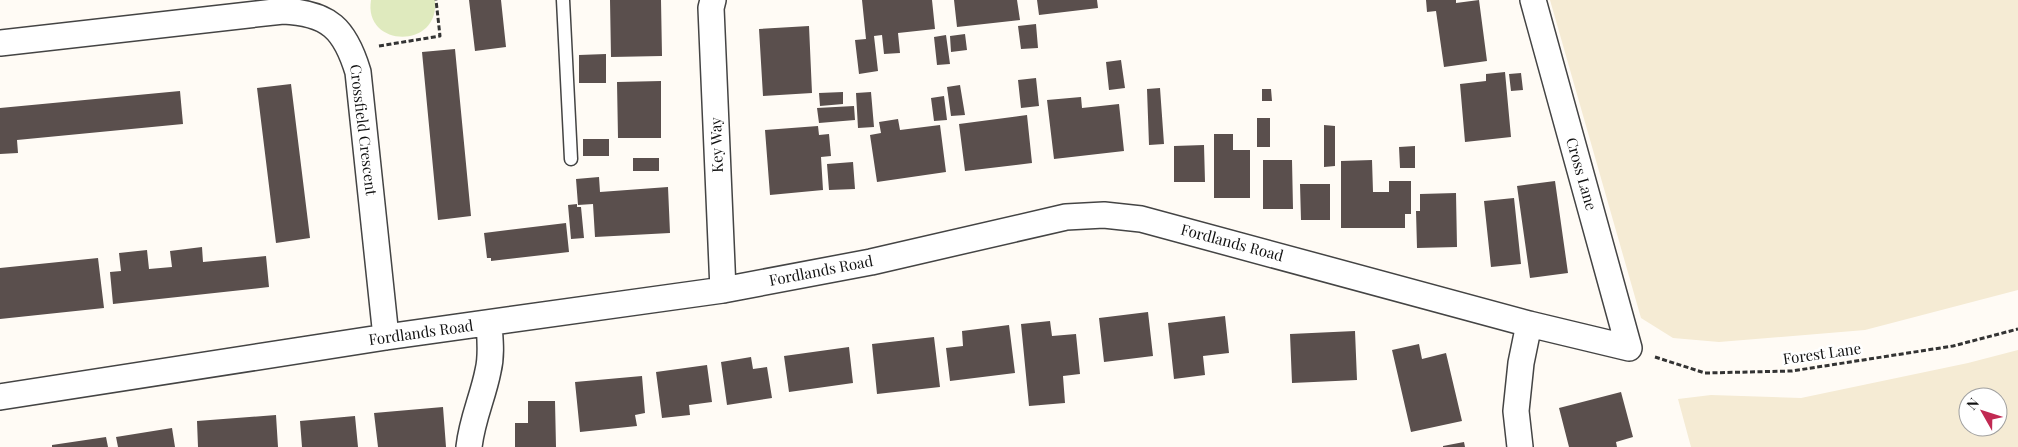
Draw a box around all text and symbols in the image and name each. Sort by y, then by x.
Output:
street label: Crossfield Crescent [346,63,382,197]
street label: Key Way [705,117,727,173]
street label: Cross Lane [1562,135,1602,212]
street label: Fordlands Road [1179,219,1286,265]
street label: Fordlands Road [767,250,875,290]
street label: Fordlands Road [367,315,475,349]
street label: Forest Lane [1782,338,1862,368]
north arrow [1958,387,2008,437]
text: N [1962,394,1983,413]

